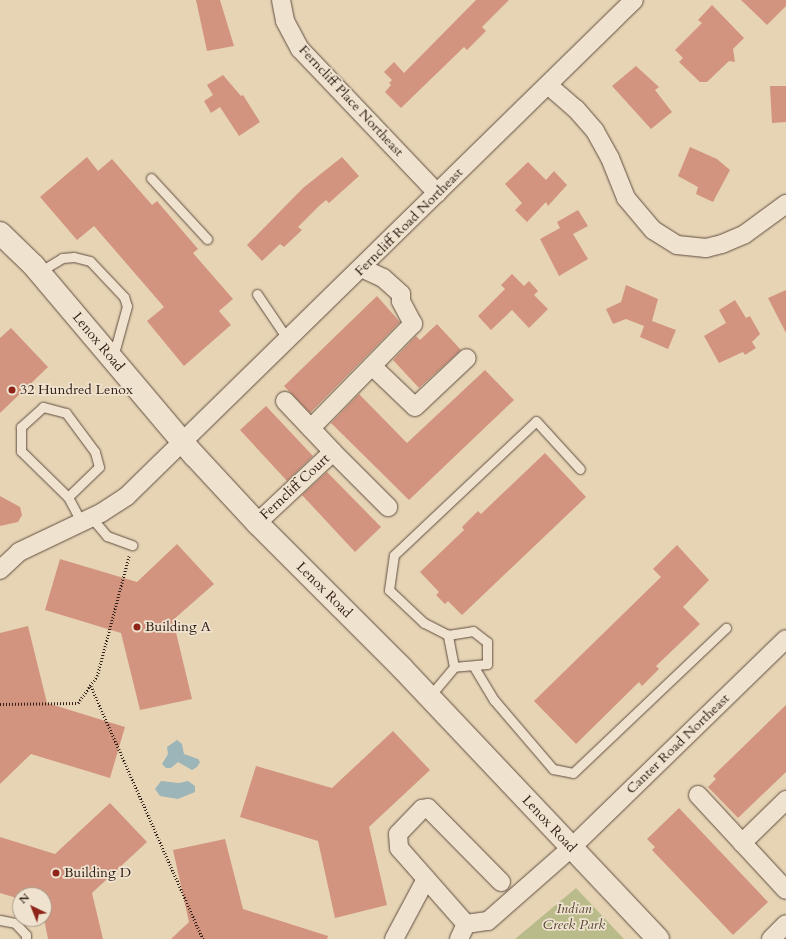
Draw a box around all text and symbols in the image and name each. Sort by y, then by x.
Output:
street label: Ferncliff Place Northeast [295,42,407,160]
street label: Ferncliff Road Northeast [351,164,467,280]
street label: Lenox Road [68,309,128,375]
place label: 32 Hundred Lenox [20,382,133,398]
marker: 32 Hundred Lenox [7,385,17,395]
street label: Ferncliff Court [257,451,333,523]
street label: Lenox Road [293,559,355,621]
place label: Building A [145,619,211,635]
marker: Building A [132,622,142,632]
street label: Canter Road Northeast [623,690,733,798]
street label: Lenox Road [518,792,580,856]
place label: Building D [64,865,131,881]
marker: Building D [51,868,61,878]
north arrow [12,887,52,927]
text: N [16,890,33,907]
park label: Indian Creek Park [543,901,605,934]

